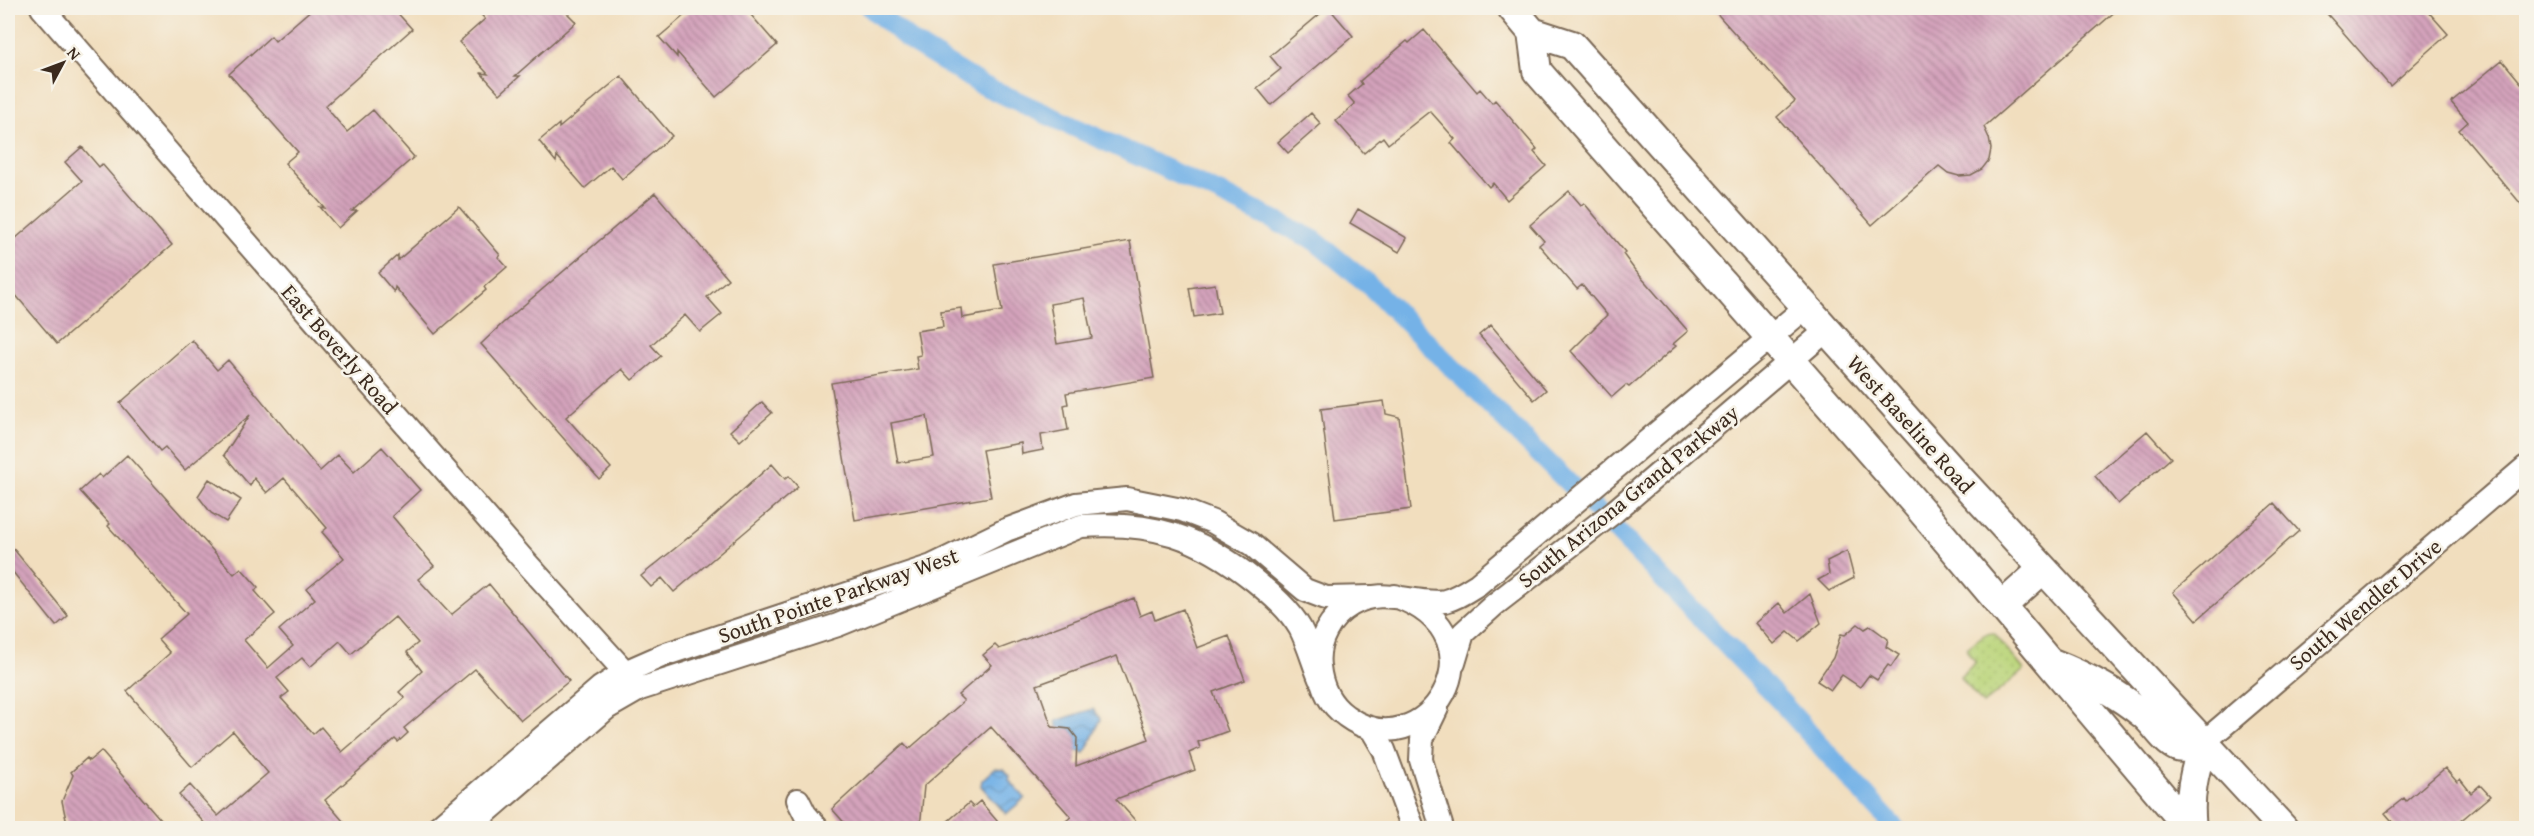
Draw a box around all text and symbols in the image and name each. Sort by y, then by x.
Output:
north arrow [33,33,93,93]
text: N [62,41,87,65]
street label: East Beverly Road [274,277,406,421]
street label: West Baseline Road [1840,347,1982,501]
street label: South Arizona Grand Parkway [1511,397,1745,595]
street label: South Wendler Drive [2282,530,2448,678]
street label: South Pointe Parkway West [714,539,963,651]

